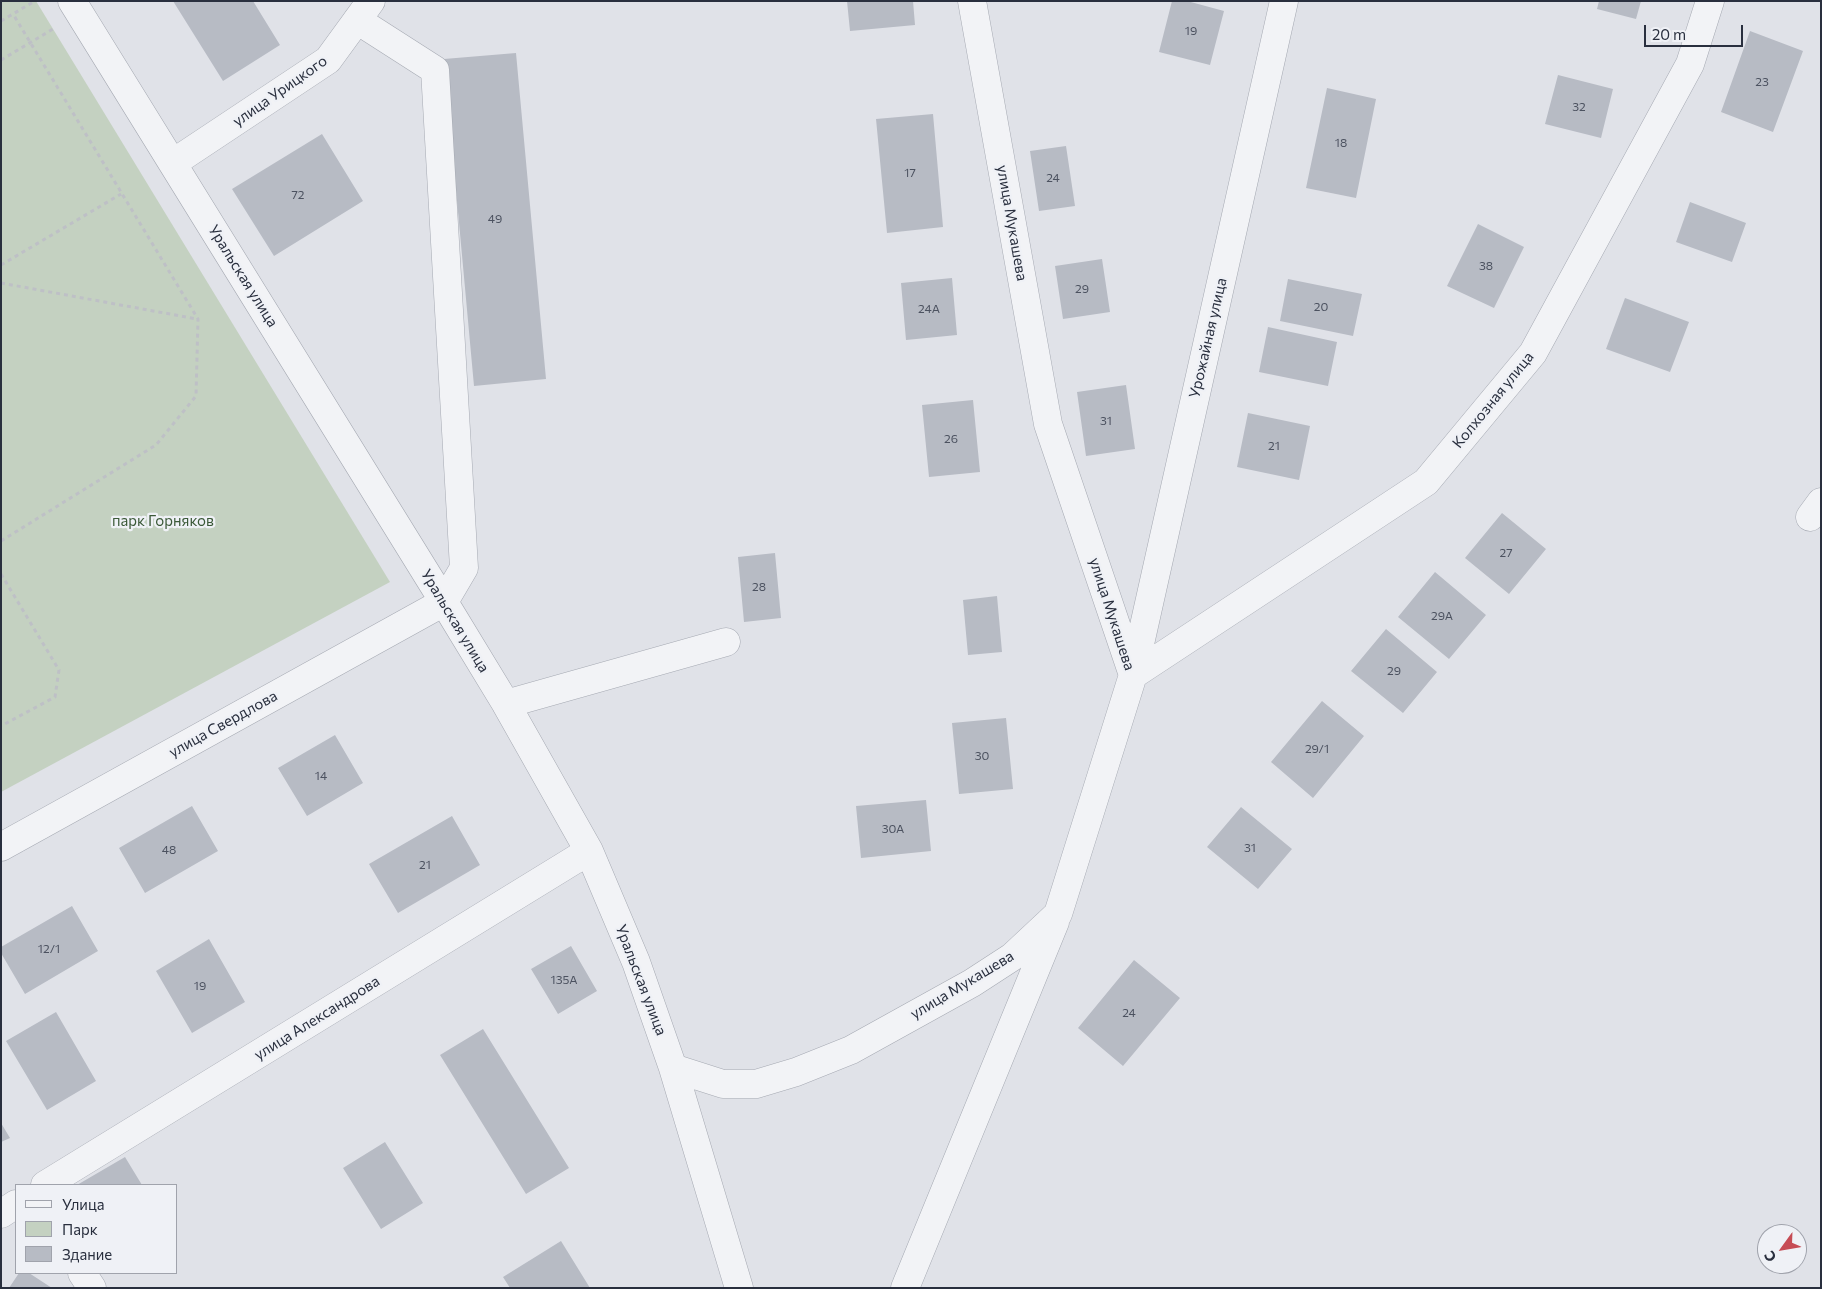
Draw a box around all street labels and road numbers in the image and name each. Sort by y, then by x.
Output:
street label: улица Урицкого [229,52,331,130]
street label: улица Мукашева [993,164,1031,282]
street label: Уральская улица [204,222,282,330]
street label: Урожайная улица [1185,276,1231,400]
street label: Колхозная улица [1449,348,1537,452]
street label: улица Мукашева [1085,555,1139,673]
street label: Уральская улица [417,566,493,676]
street label: улица Свердлова [166,687,280,761]
street label: Уральская улица [612,922,670,1038]
street label: улица Мукашева [907,947,1017,1023]
street label: улица Александрова [251,972,383,1064]

